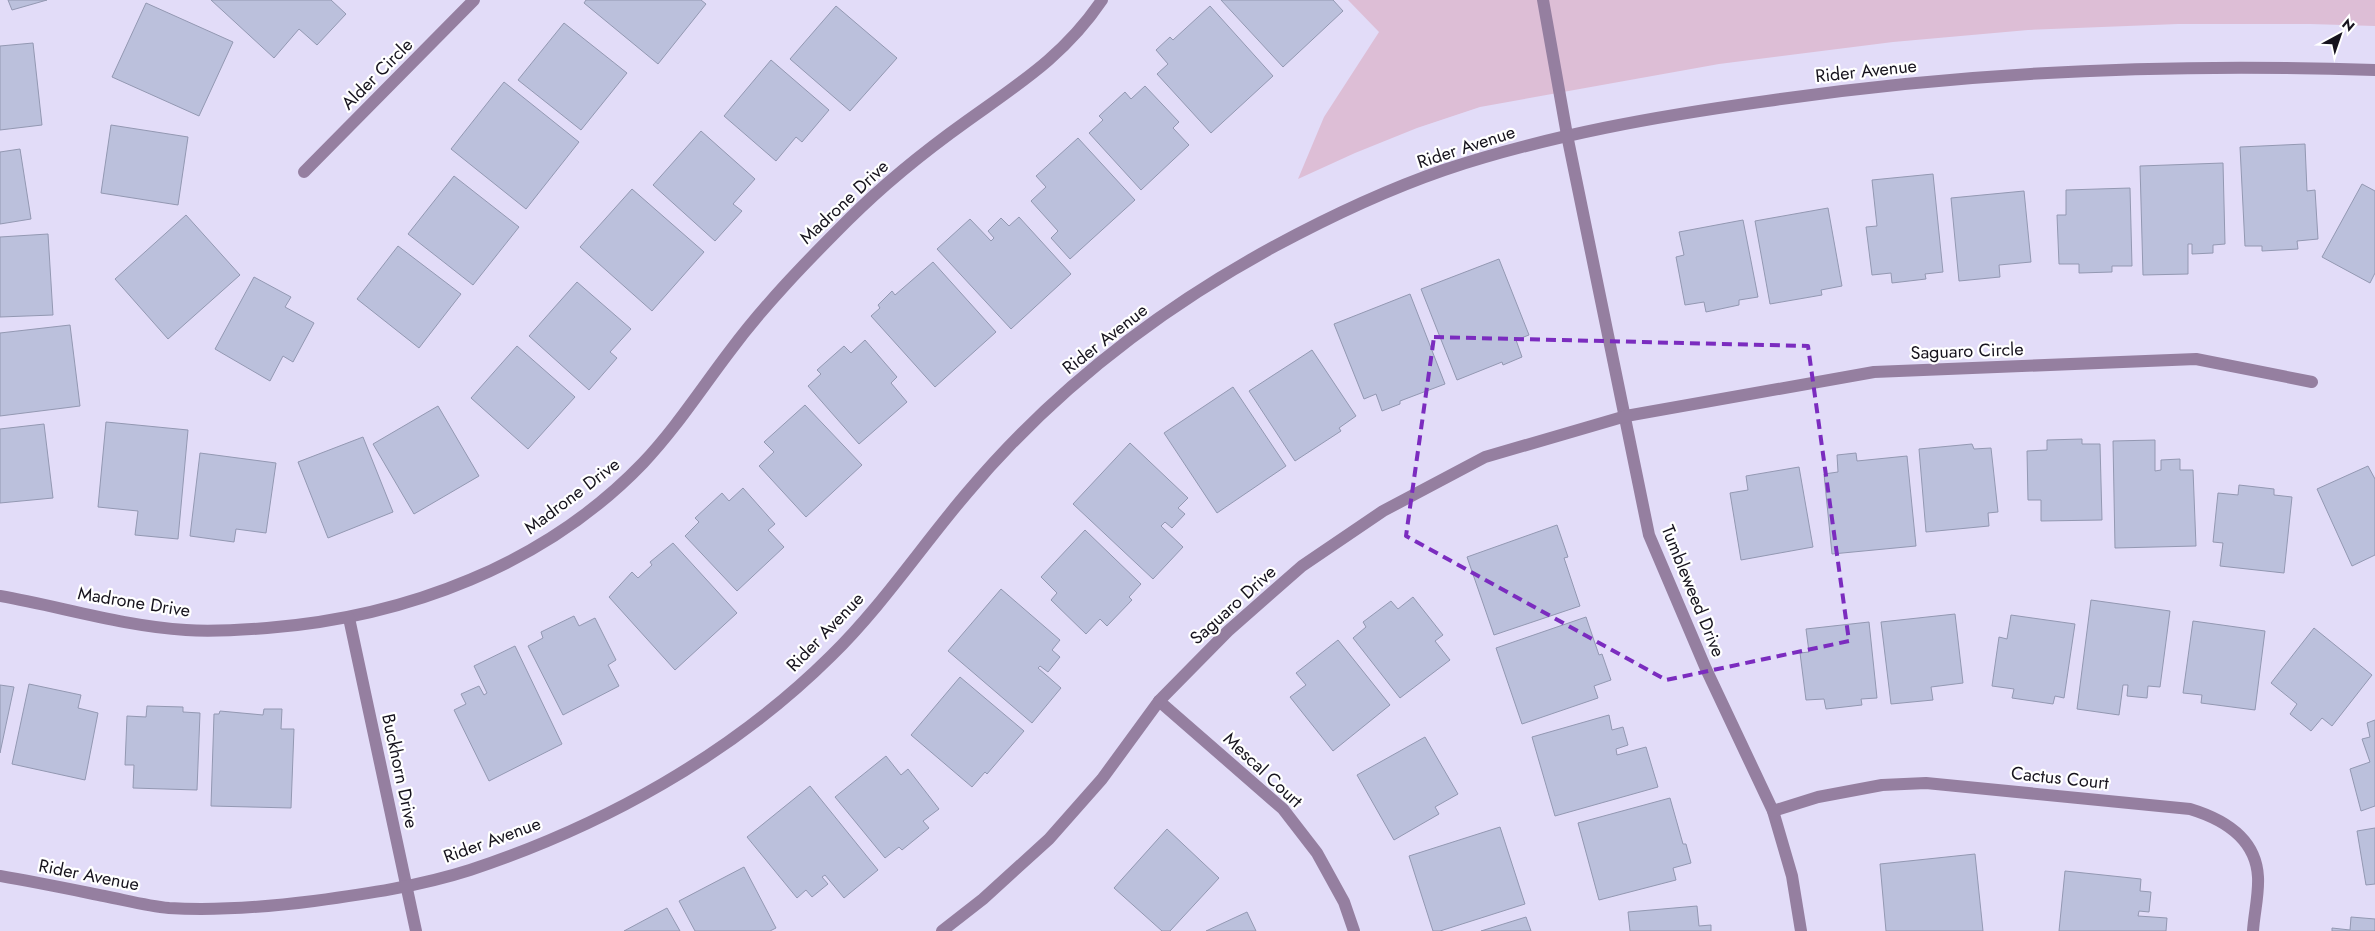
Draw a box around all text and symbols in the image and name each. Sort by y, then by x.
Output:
north arrow [2315,10,2365,60]
text: N [2338,14,2359,36]
street label: Alder Circle [335,32,419,116]
street label: Rider Avenue [1814,53,1918,89]
street label: Rider Avenue [1414,119,1518,175]
street label: Madrone Drive [794,154,894,250]
street label: Rider Avenue [1057,297,1153,381]
street label: Saguaro Circle [1910,336,2024,366]
street label: Madrone Drive [519,452,625,540]
street label: Tumbleweed Drive [1655,521,1731,661]
street label: Saguaro Drive [1184,559,1282,651]
street label: Madrone Drive [76,580,192,624]
street label: Rider Avenue [780,586,870,678]
street label: Buckhorn Drive [375,711,425,831]
street label: Mescal Court [1218,726,1309,814]
street label: Cactus Court [2010,760,2111,796]
street label: Rider Avenue [440,810,544,870]
street label: Rider Avenue [36,853,142,897]

